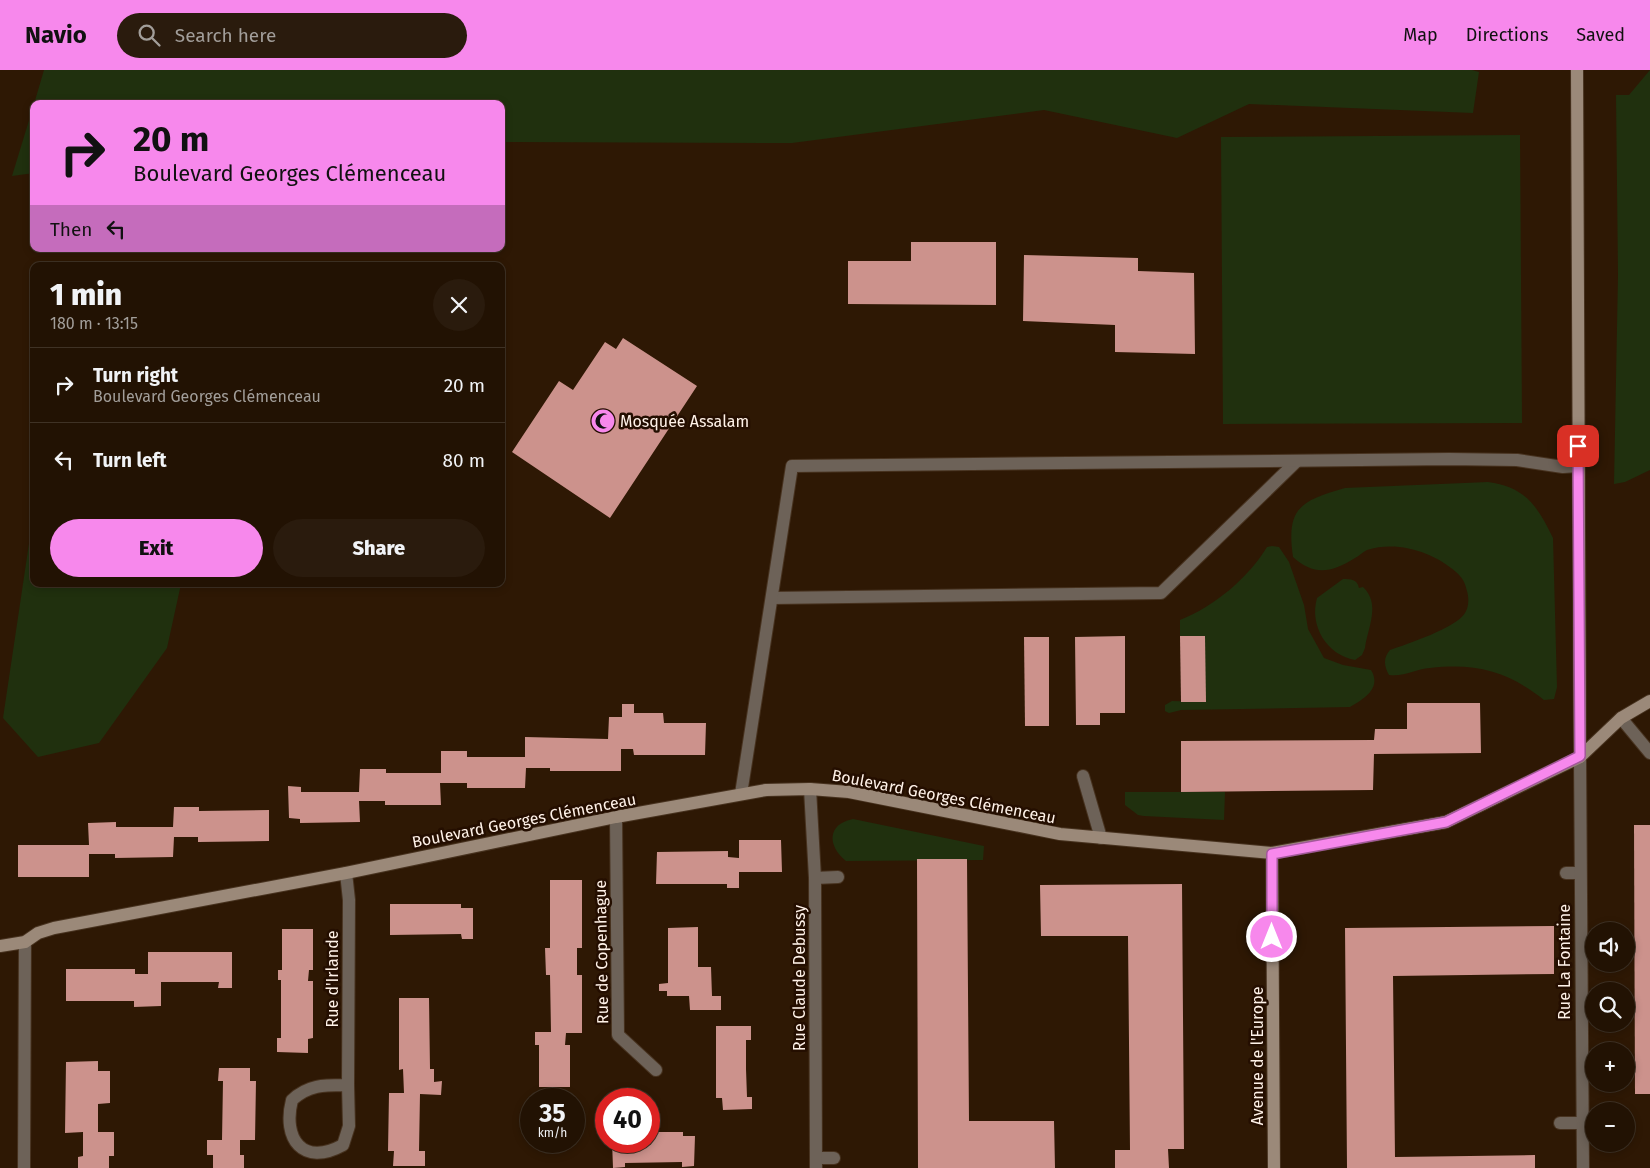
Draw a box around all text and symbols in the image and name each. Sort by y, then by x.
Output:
search box [117,13,467,58]
text: Navio [25,21,87,49]
icon: search [135,21,163,49]
text: Search here [175,24,276,47]
text: Map [1403,24,1438,46]
text: Directions [1466,24,1548,46]
text: Saved [1576,24,1625,46]
text: 20 m [133,118,209,160]
icon: right [50,120,115,185]
text: Boulevard Georges Clémenceau [133,160,446,187]
icon: left [102,215,130,243]
text: Then [50,218,92,241]
text: 1 min [50,277,122,313]
button: close [433,279,485,331]
text: 180 m · 13:15 [50,314,138,333]
text: Turn right [93,364,178,387]
icon: right [50,371,78,399]
text: 20 m [444,374,485,397]
text: Boulevard Georges Clémenceau [93,387,321,406]
mosque icon: Mosquée Assalam [590,408,616,434]
place label: Mosquée Assalam [620,412,749,431]
pin [1557,425,1599,467]
icon: arrive [1564,432,1592,460]
icon: left [50,446,78,474]
text: Turn left [93,449,167,472]
text: 80 m [443,449,485,472]
button: Exit [50,519,263,577]
button: Share [273,519,485,577]
street label: Boulevard Georges Clémenceau [830,765,1058,828]
street label: Boulevard Georges Clémenceau [410,789,638,852]
street label: Rue de Copenhague [591,880,612,1024]
street label: Rue La Fontaine [1555,904,1574,1020]
street label: Rue Claude Debussy [790,905,809,1051]
position arrow [1245,910,1297,962]
map controls [1585,922,1635,1152]
button: sound [1585,922,1635,972]
street label: Rue d'Irlande [323,931,342,1027]
button: search [1585,982,1635,1032]
street label: Avenue de l'Europe [1248,987,1267,1125]
button: + [1585,1042,1635,1092]
speed limit sign: 40 [595,1088,660,1153]
text: 35 [539,1099,566,1129]
button: − [1585,1102,1635,1152]
text: km/h [538,1126,567,1140]

